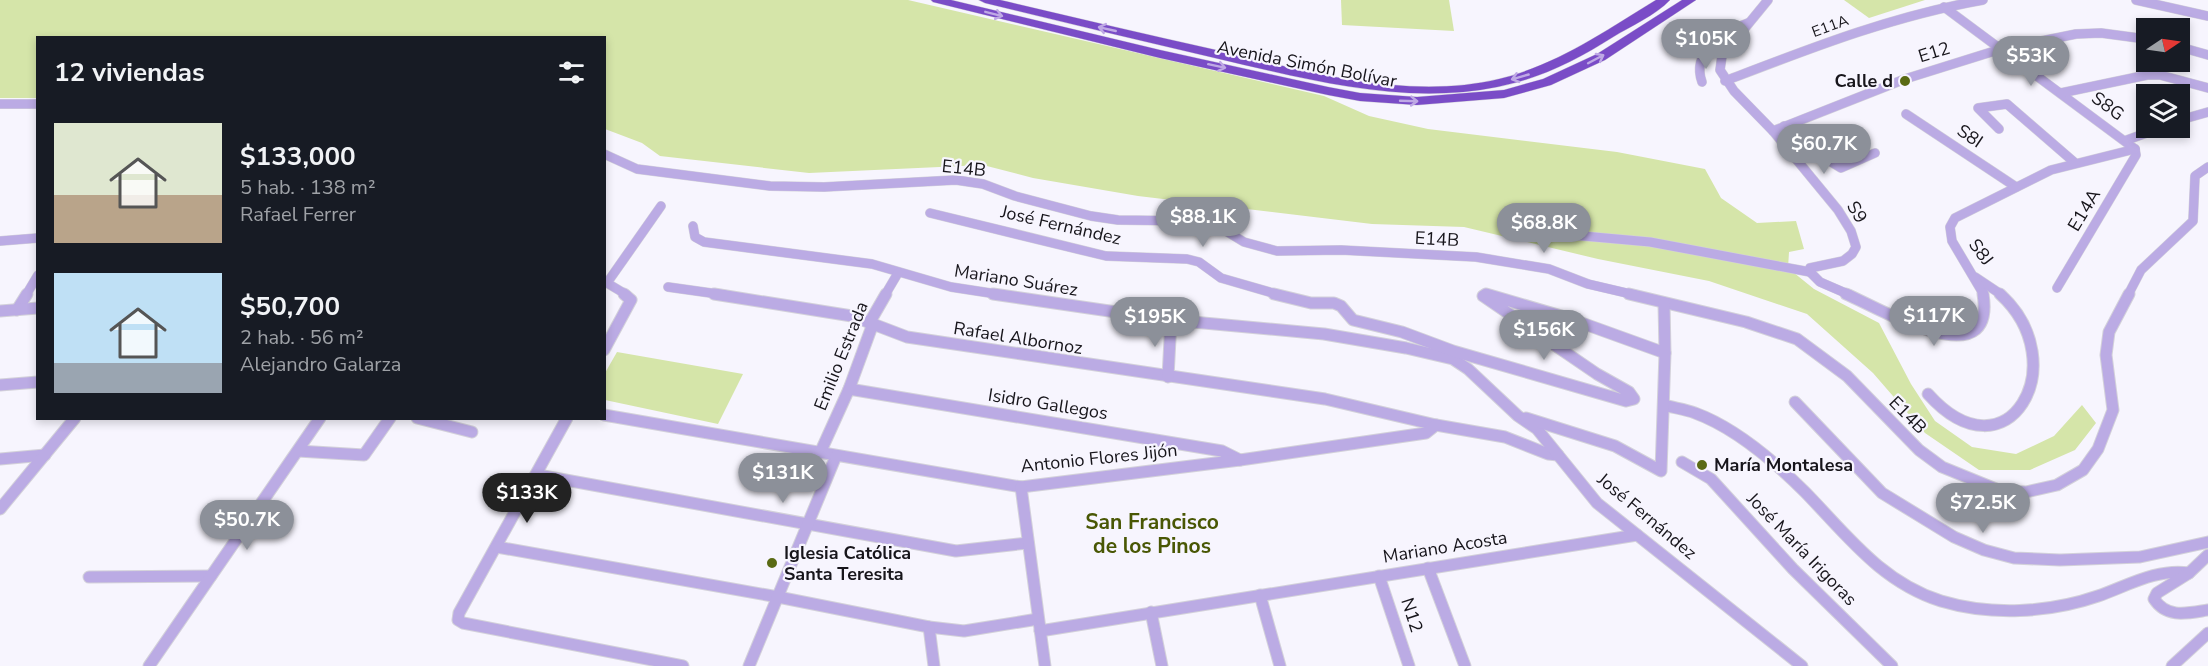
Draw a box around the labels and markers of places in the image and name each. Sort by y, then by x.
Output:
pin: $105K [1664,19,1748,70]
pin: $53K [1995,36,2067,87]
place label: Calle d [1834,69,1893,93]
marker: Calle d [1898,74,1912,88]
pin: $60.7K [1775,124,1873,175]
pin: $88.1K [1154,197,1252,248]
pin: $68.8K [1495,203,1593,254]
pin: $117K [1892,296,1976,347]
pin: $195K [1113,297,1197,348]
pin: $156K [1502,310,1586,361]
pin: $131K [741,453,825,504]
place label: María Montalesa [1714,453,1853,477]
marker: María Montalesa [1695,458,1709,472]
pin: $133K [485,473,569,524]
pin: $72.5K [1934,483,2032,534]
pin: $50.7K [198,500,296,551]
place label: Iglesia Católica Santa Teresita [784,541,911,586]
marker: Iglesia Católica Santa Teresita [765,556,779,570]

